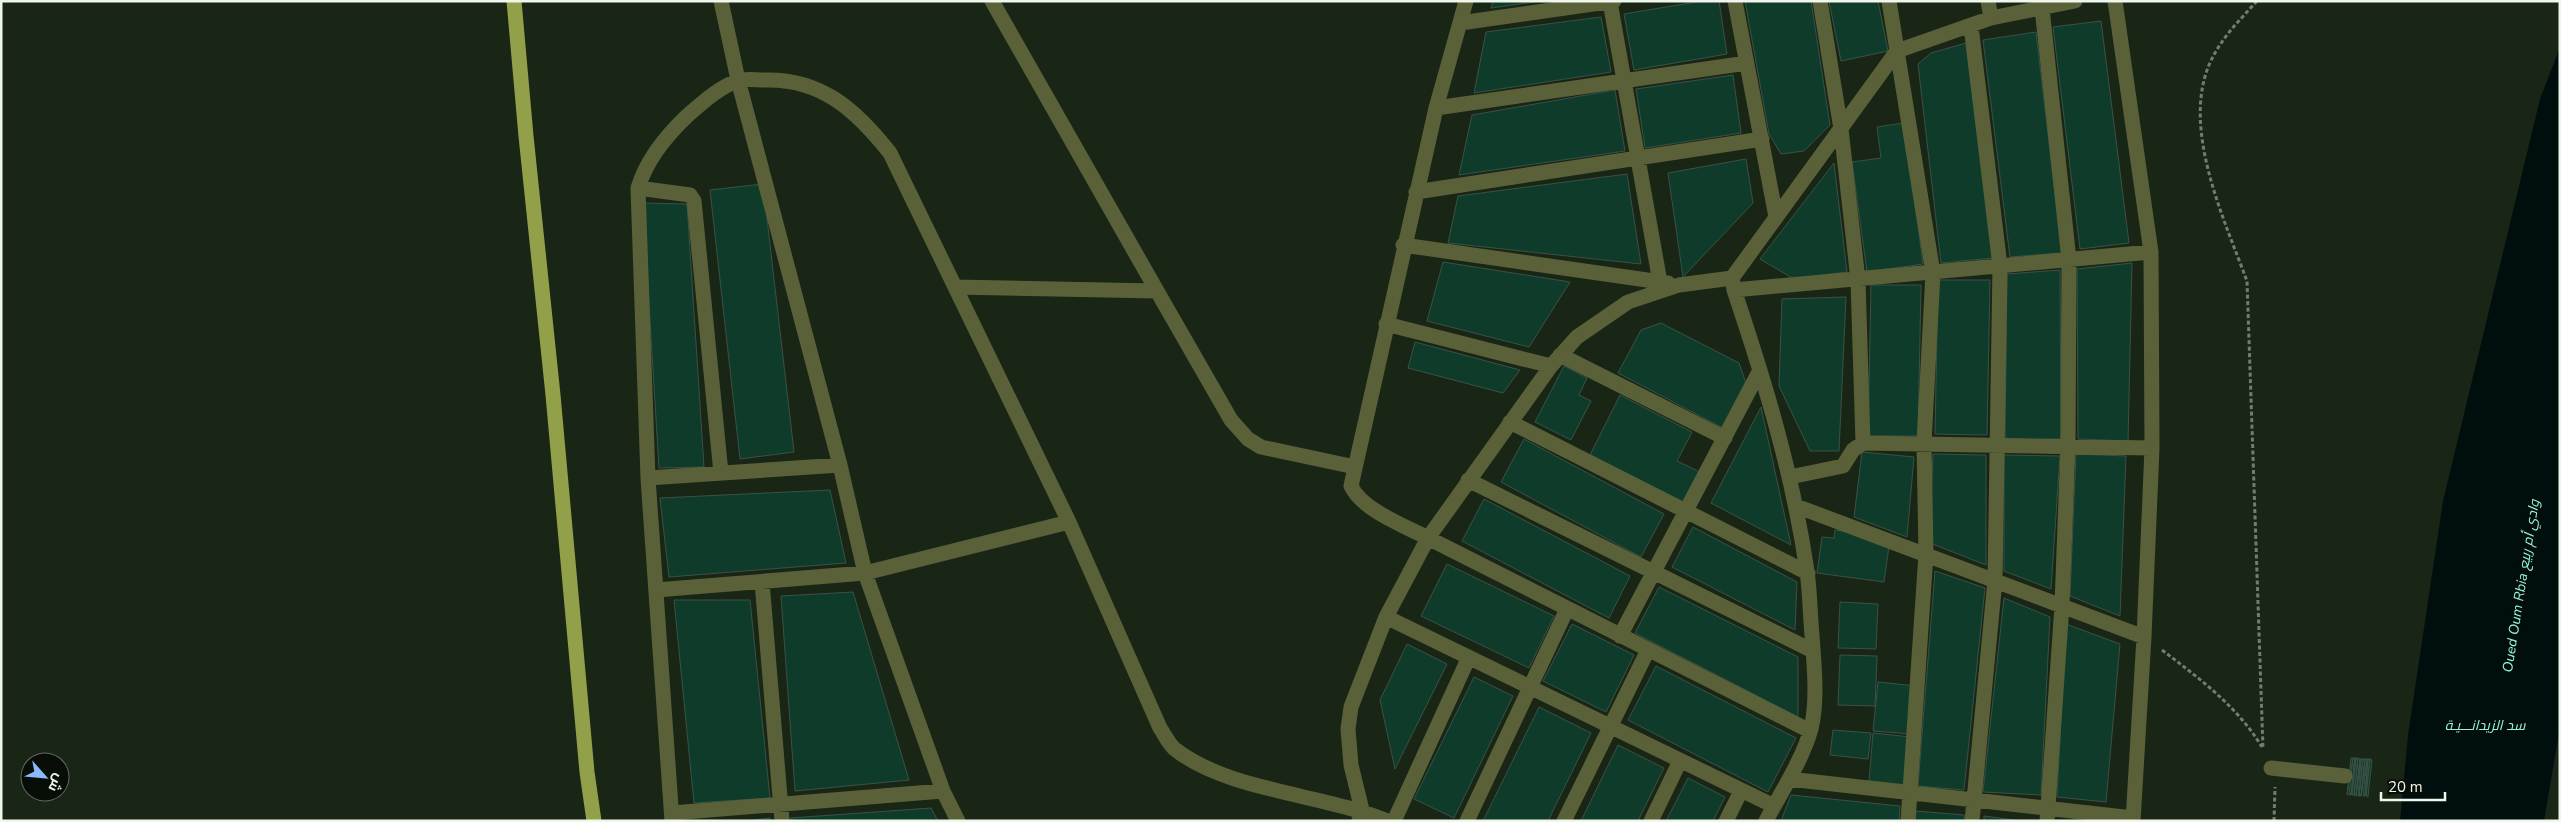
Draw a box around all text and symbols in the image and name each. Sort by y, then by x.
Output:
water label: Oued Oum Rbia وادي أم ربيع [2498,497,2546,674]
water label: سد الزيدانـــيـة [2445,716,2526,735]
north arrow [20,752,70,802]
text: ش [44,770,69,795]
scale bar [2381,770,2445,802]
text: 20 m [2388,777,2423,797]

